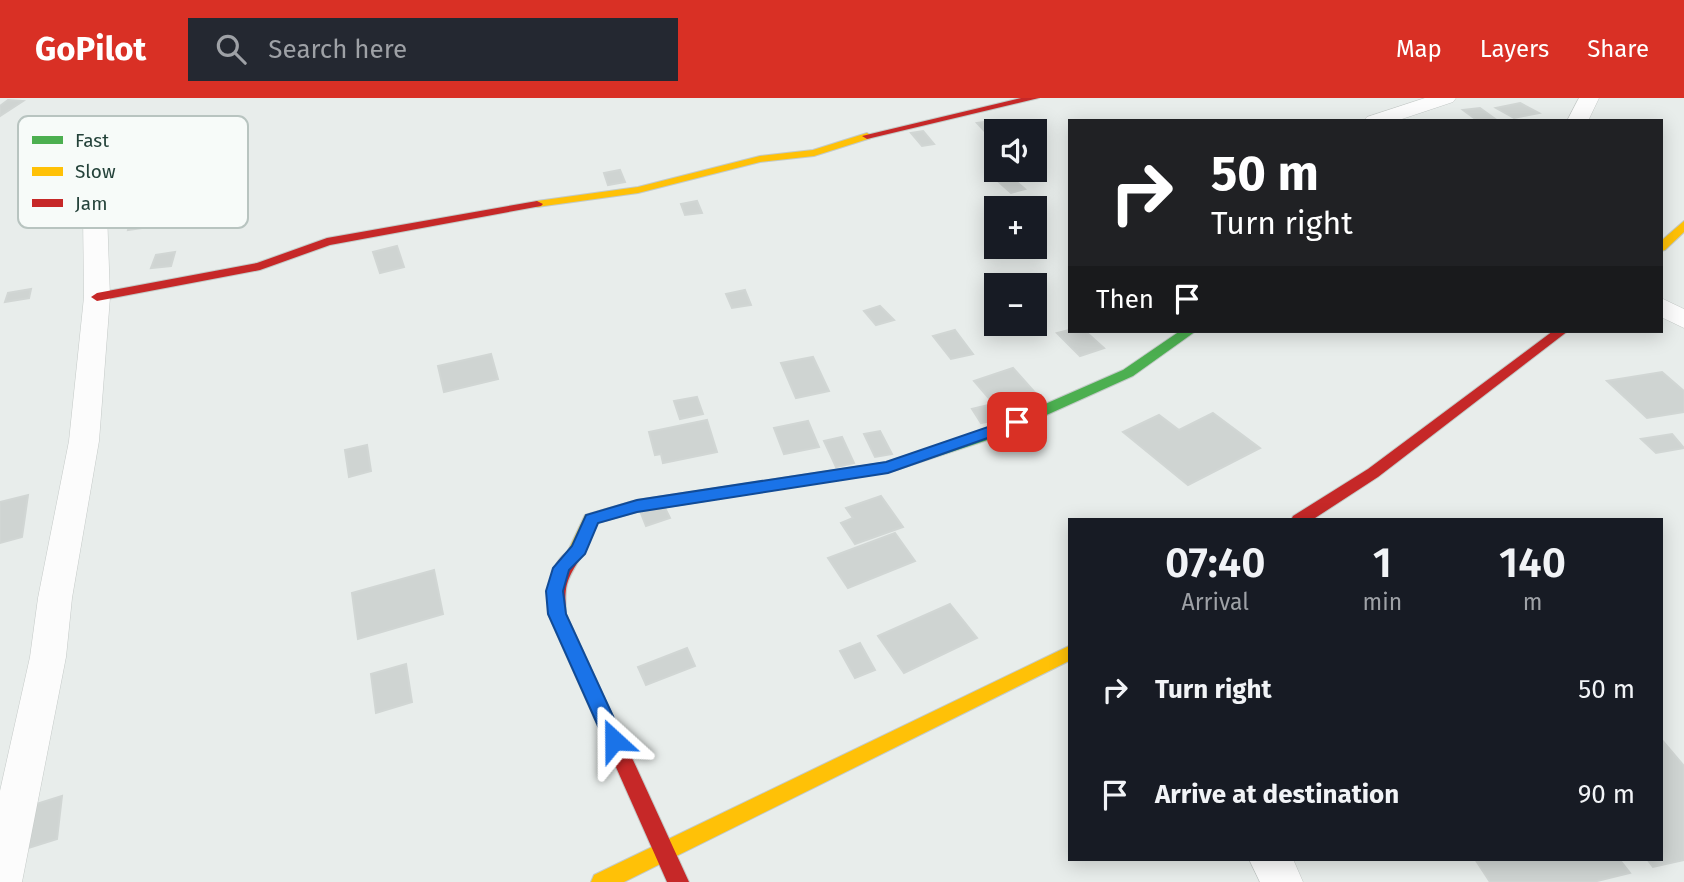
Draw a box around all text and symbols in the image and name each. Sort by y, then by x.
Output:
search box [188,18,678,81]
text: GoPilot [35,29,146,69]
icon: search [212,30,250,68]
text: Search here [268,34,407,65]
text: Map [1396,35,1442,63]
text: Layers [1480,35,1549,63]
text: Share [1587,35,1649,63]
legend [18,116,248,228]
map controls [984,119,1047,336]
button: sound [984,119,1047,182]
text: Fast [75,129,109,152]
text: 50 m [1211,144,1319,203]
icon: right [1096,147,1187,238]
text: Slow [75,160,116,183]
text: Jam [75,192,107,215]
button: + [984,196,1047,259]
text: Turn right [1211,204,1353,242]
button: − [984,273,1047,336]
icon: arrive [1168,280,1206,318]
text: Then [1096,284,1154,315]
pin [987,392,1047,452]
icon: arrive [998,403,1036,441]
text: 07:40 [1165,538,1265,588]
text: 1 [1373,538,1392,588]
text: 140 [1499,538,1566,588]
text: Arrival [1182,588,1249,616]
text: min [1362,588,1402,616]
text: m [1523,588,1542,616]
icon: right [1096,671,1134,709]
text: Turn right [1155,674,1272,705]
text: 50 m [1578,674,1635,705]
position arrow [577,703,651,777]
icon: arrive [1096,776,1134,814]
text: Arrive at destination [1155,779,1399,810]
text: 90 m [1578,779,1635,810]

